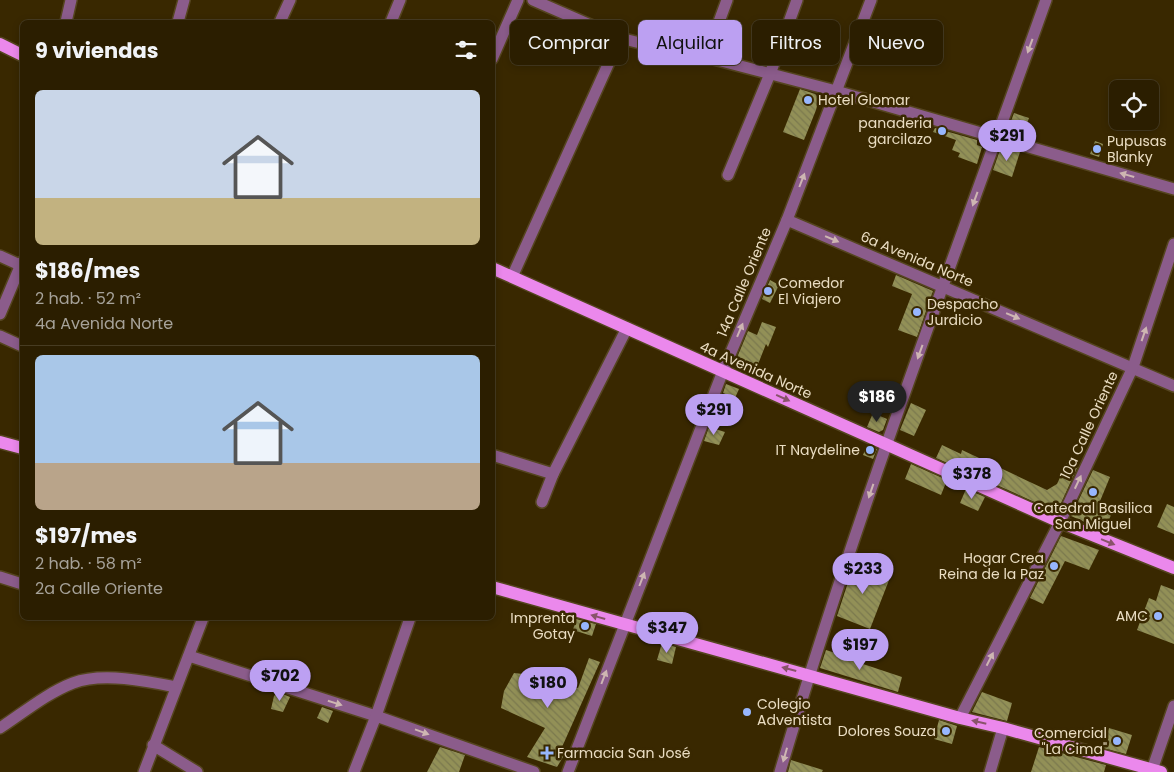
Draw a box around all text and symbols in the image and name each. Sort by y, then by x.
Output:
chip: Comprar [510,20,628,65]
chip: Alquilar [638,20,742,65]
chip: Filtros [752,20,840,65]
chip: Nuevo [850,20,943,65]
text: 9 viviendas [35,36,158,65]
icon: filters [452,36,480,64]
one-way arrow [1026,39,1034,54]
map controls [1109,80,1159,130]
button: locate [1109,80,1159,130]
place label: Hotel Glomar [818,90,910,110]
marker: Hotel Glomar [802,94,814,106]
place label: panaderia garcilazo [858,113,932,149]
pin: $291 [977,120,1037,162]
icon: home [213,122,303,212]
text: $291 [989,124,1025,147]
marker: panaderia garcilazo [936,125,948,137]
place label: Pupusas Blanky [1107,131,1167,167]
marker: Pupusas Blanky [1091,143,1103,155]
one-way arrow [1120,171,1135,179]
one-way arrow [798,172,806,187]
one-way arrow [971,192,979,207]
street label: 14a Calle Oriente [712,224,776,340]
street label: 6a Avenida Norte [857,226,977,292]
one-way arrow [825,235,839,243]
text: $186/mes [35,256,140,285]
place label: Comedor El Viajero [778,273,845,309]
marker: Comedor El Viajero [762,285,774,297]
text: 2 hab. · 52 m² [35,287,141,310]
place label: Despacho Jurdicio [927,294,998,330]
marker: Despacho Jurdicio [911,306,923,318]
text: 4a Avenida Norte [35,312,173,335]
one-way arrow [1006,313,1020,321]
one-way arrow [737,323,745,337]
one-way arrow [1141,326,1148,341]
street label: 4a Avenida Norte [697,336,816,404]
one-way arrow [916,345,924,360]
street label: 10a Calle Oriente [1055,367,1123,482]
pin: $186 [847,380,907,423]
text: $186 [858,385,896,408]
icon: home [213,388,303,478]
pin: $291 [684,394,744,436]
one-way arrow [776,395,790,403]
text: $291 [696,398,732,421]
place label: IT Naydeline [775,440,860,460]
marker: IT Naydeline [864,444,876,456]
pin: $378 [942,458,1002,500]
text: $378 [952,462,992,485]
one-way arrow [1075,475,1083,489]
one-way arrow [866,483,874,498]
marker: Catedral Basilica San Miguel [1087,486,1099,498]
place label: Catedral Basilica San Miguel [1033,498,1153,534]
text: $197/mes [35,521,137,550]
one-way arrow [1101,538,1115,546]
place label: Hogar Crea Reina de la Paz [939,548,1044,584]
text: 2 hab. · 58 m² [35,552,142,575]
pin: $233 [833,552,893,595]
text: $233 [843,557,883,580]
marker: Hogar Crea Reina de la Paz [1048,560,1060,572]
one-way arrow [638,571,646,586]
text: 2a Calle Oriente [35,577,163,600]
place label: AMC [1116,606,1148,626]
place label: Imprenta Gotay [510,608,575,644]
marker: AMC [1152,610,1164,622]
one-way arrow [591,612,606,620]
pin: $347 [637,612,697,654]
text: $347 [647,616,687,639]
marker: Imprenta Gotay [579,620,591,632]
pin: $197 [830,628,890,671]
text: $197 [843,633,877,656]
one-way arrow [986,652,994,666]
pin: $702 [250,660,310,702]
text: $702 [261,664,299,687]
one-way arrow [781,665,796,673]
pin: $180 [518,666,578,709]
one-way arrow [600,669,608,684]
text: $180 [529,671,567,694]
place label: Colegio Adventista [757,694,832,730]
one-way arrow [328,700,343,707]
marker: Colegio Adventista [741,706,753,718]
one-way arrow [971,718,986,726]
place label: Dolores Souza [838,721,936,741]
place label: Comercial "La Cima" [1034,723,1107,759]
marker: Dolores Souza [940,725,952,737]
one-way arrow [415,728,430,736]
marker: Comercial "La Cima" [1111,735,1123,747]
place label: Farmacia San José [557,743,691,763]
marker: Farmacia San José [541,747,553,759]
one-way arrow [781,747,789,762]

